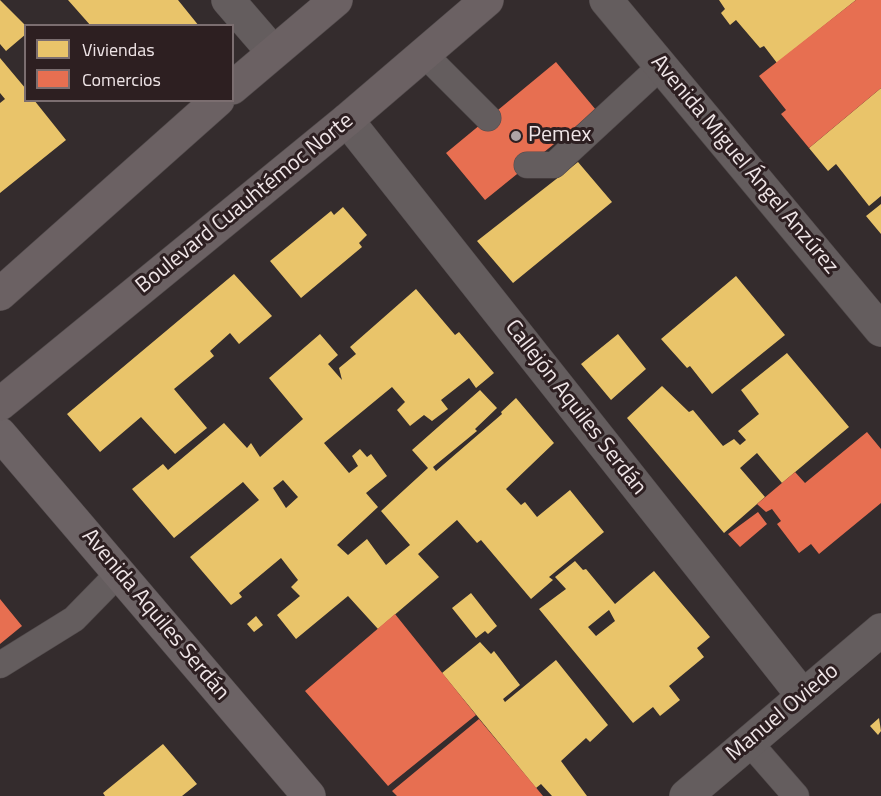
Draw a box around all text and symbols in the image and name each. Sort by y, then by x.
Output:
legend [24,24,234,102]
text: Viviendas [82,36,155,63]
street label: Avenida Miguel Ángel Anzúrez [645,50,843,280]
text: Comercios [82,66,161,93]
street label: Boulevard Cuauhtémoc Norte [131,108,359,300]
place label: Pemex [528,123,591,149]
marker: Pemex [509,129,523,143]
street label: Callejón Aquiles Serdán [499,315,651,501]
street label: Avenida Aquiles Serdán [76,524,234,706]
street label: Manuel Oviedo [722,658,844,768]

